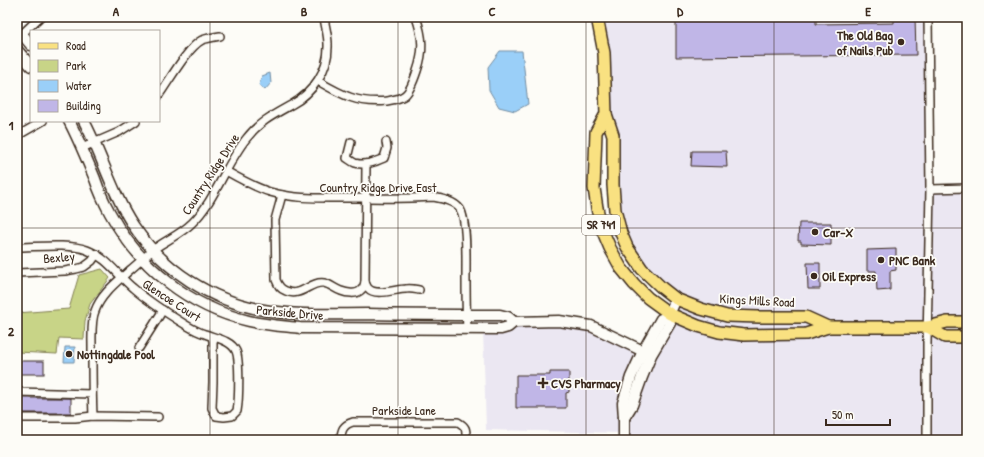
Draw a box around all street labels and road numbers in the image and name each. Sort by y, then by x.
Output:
street label: Country Ridge Drive [177,130,243,218]
street label: Country Ridge Drive East [319,178,437,196]
road number: SR 741 [582,215,620,235]
street label: Bexley [42,247,76,267]
street label: Glencoe Court [139,274,205,326]
street label: Kings Mills Road [719,289,795,311]
street label: Parkside Drive [256,300,324,324]
street label: Parkside Lane [372,401,436,419]

